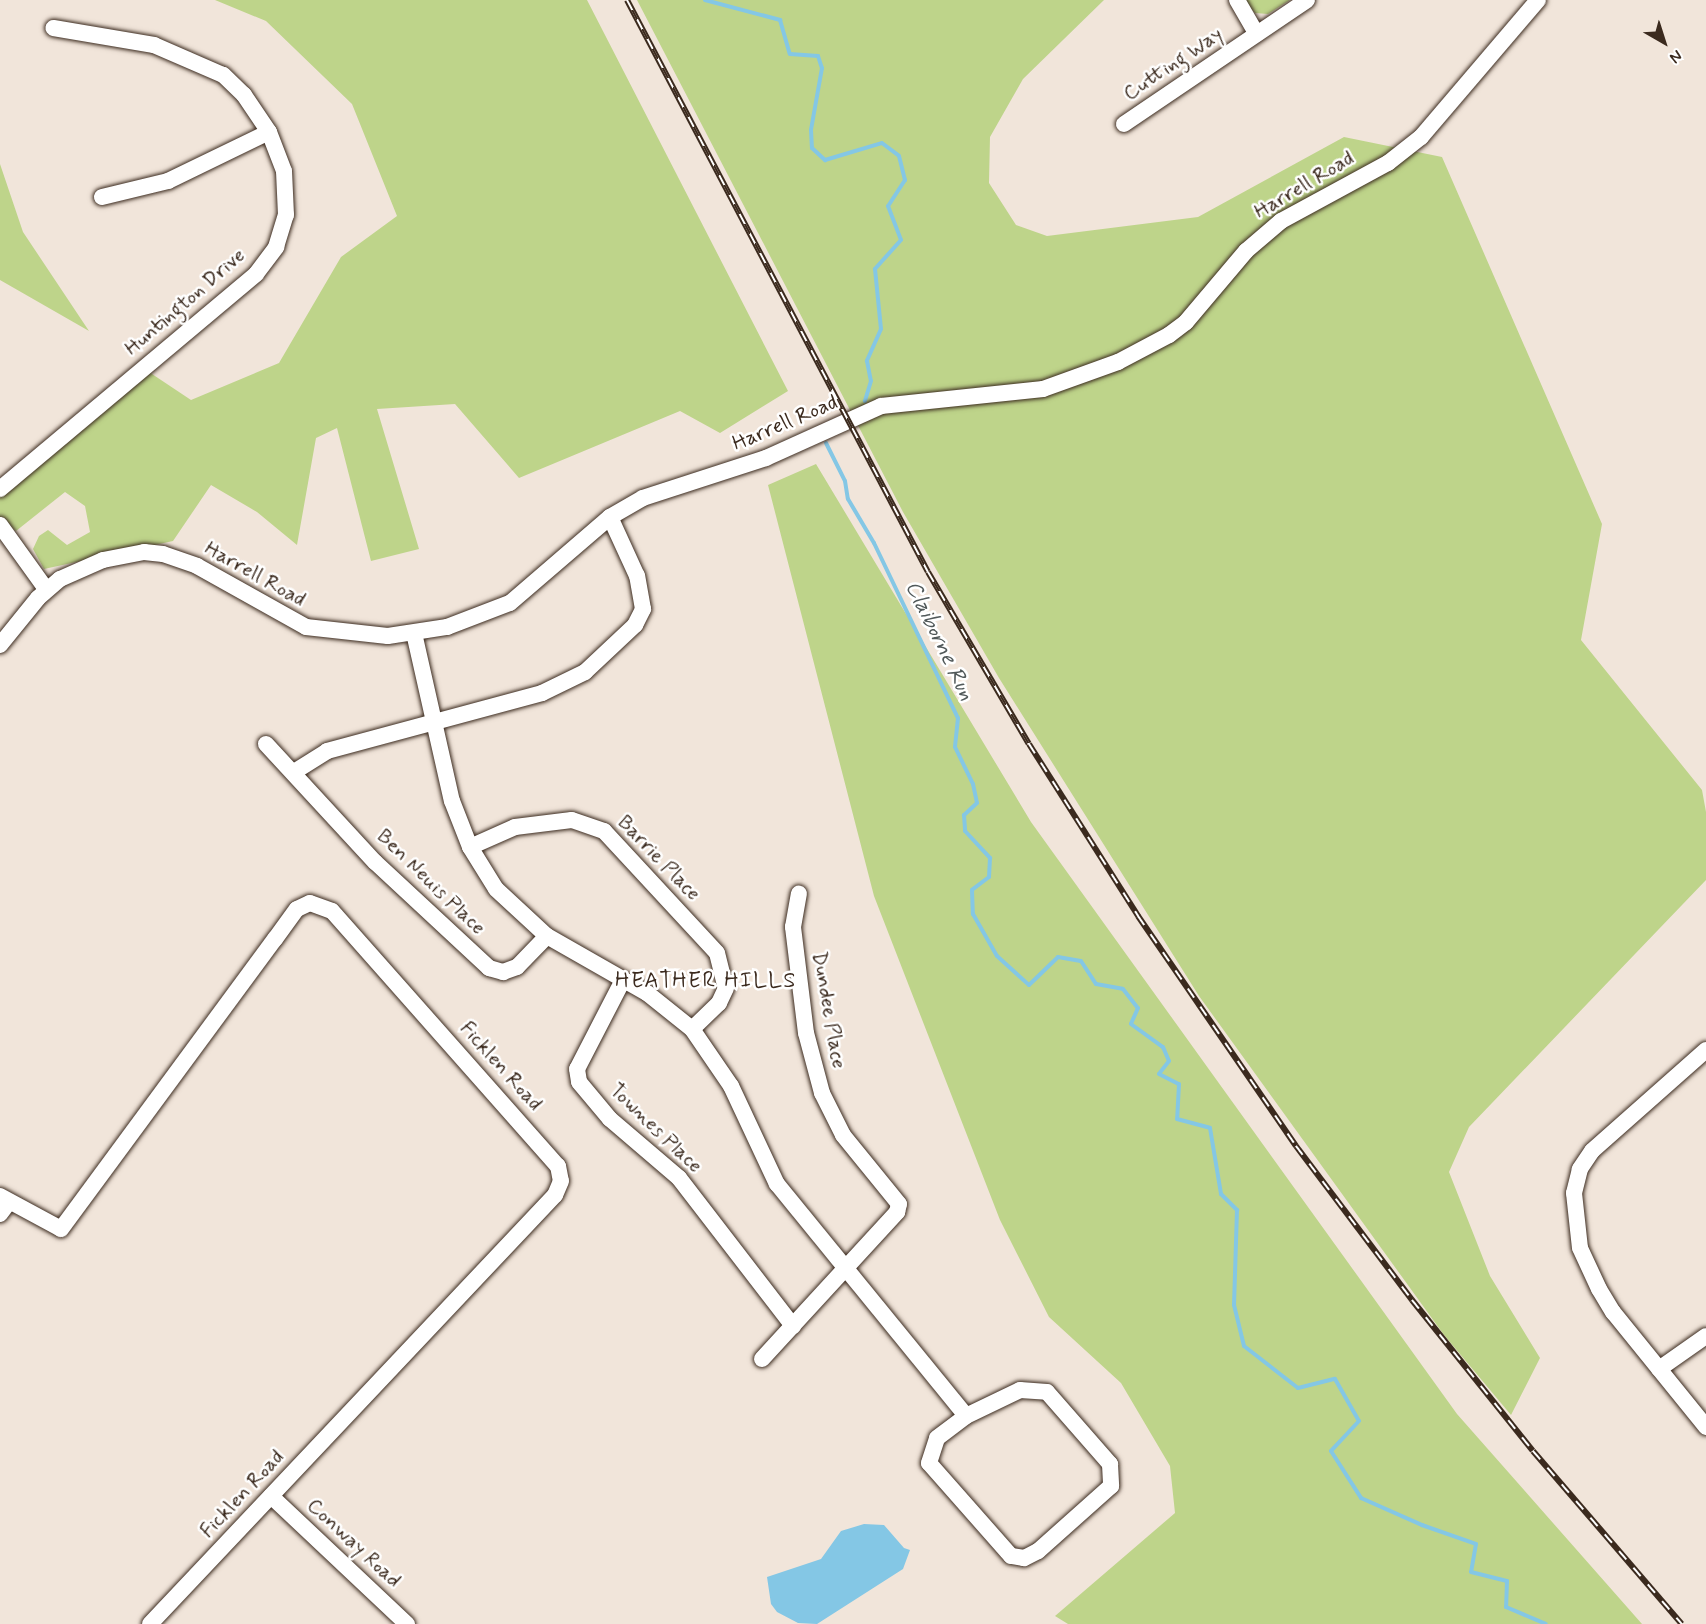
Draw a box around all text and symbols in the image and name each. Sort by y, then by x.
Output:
north arrow [1634,12,1694,72]
street label: Cutting Way [1117,21,1229,107]
text: N [1665,45,1686,68]
street label: Harrell Road [1250,146,1358,224]
street label: Huntington Drive [120,243,250,361]
street label: Harrell Road [729,390,841,456]
street label: Harrell Road [201,536,309,612]
water label: Claiborne Run [898,576,980,706]
street label: Barrie Place [612,810,706,906]
street label: Ben Neuis Place [372,825,490,939]
street label: Dundee Place [806,950,852,1070]
district label: HEATHER HILLS [615,969,797,995]
street label: Ficklen Road [455,1016,547,1116]
street label: Townes Place [604,1077,708,1179]
street label: Ficklen Road [195,1445,289,1543]
street label: Conway Road [301,1493,407,1593]

